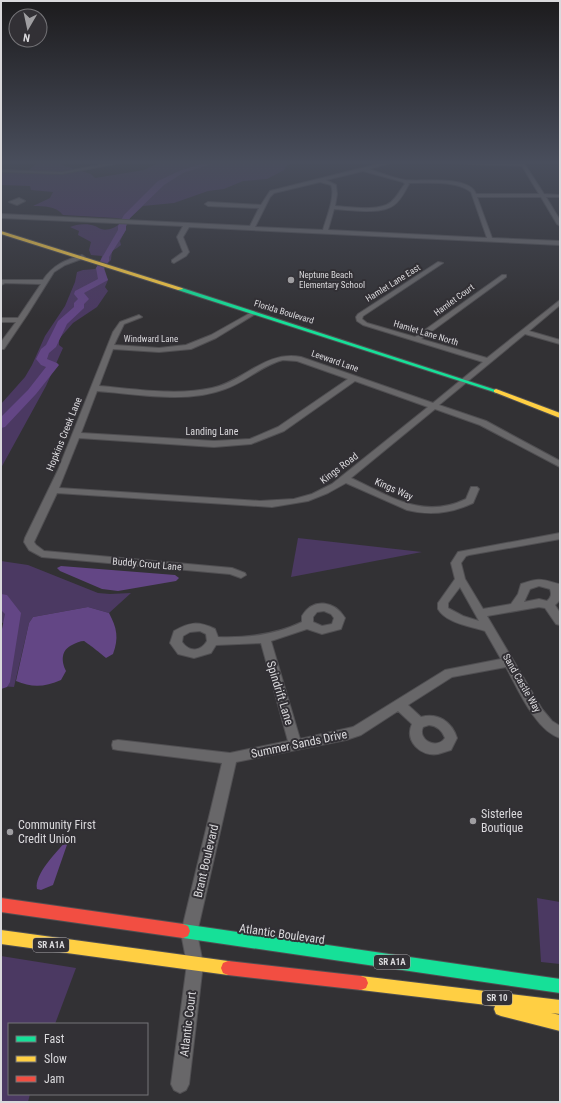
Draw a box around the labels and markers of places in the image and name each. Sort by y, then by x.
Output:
place label: Neptune Beach Elementary School [299,270,365,290]
marker: Neptune Beach Elementary School [286,275,296,285]
place label: Sisterlee Boutique [481,807,523,835]
marker: Sisterlee Boutique [468,816,478,826]
place label: Community First Credit Union [18,818,96,846]
marker: Community First Credit Union [5,827,15,837]

